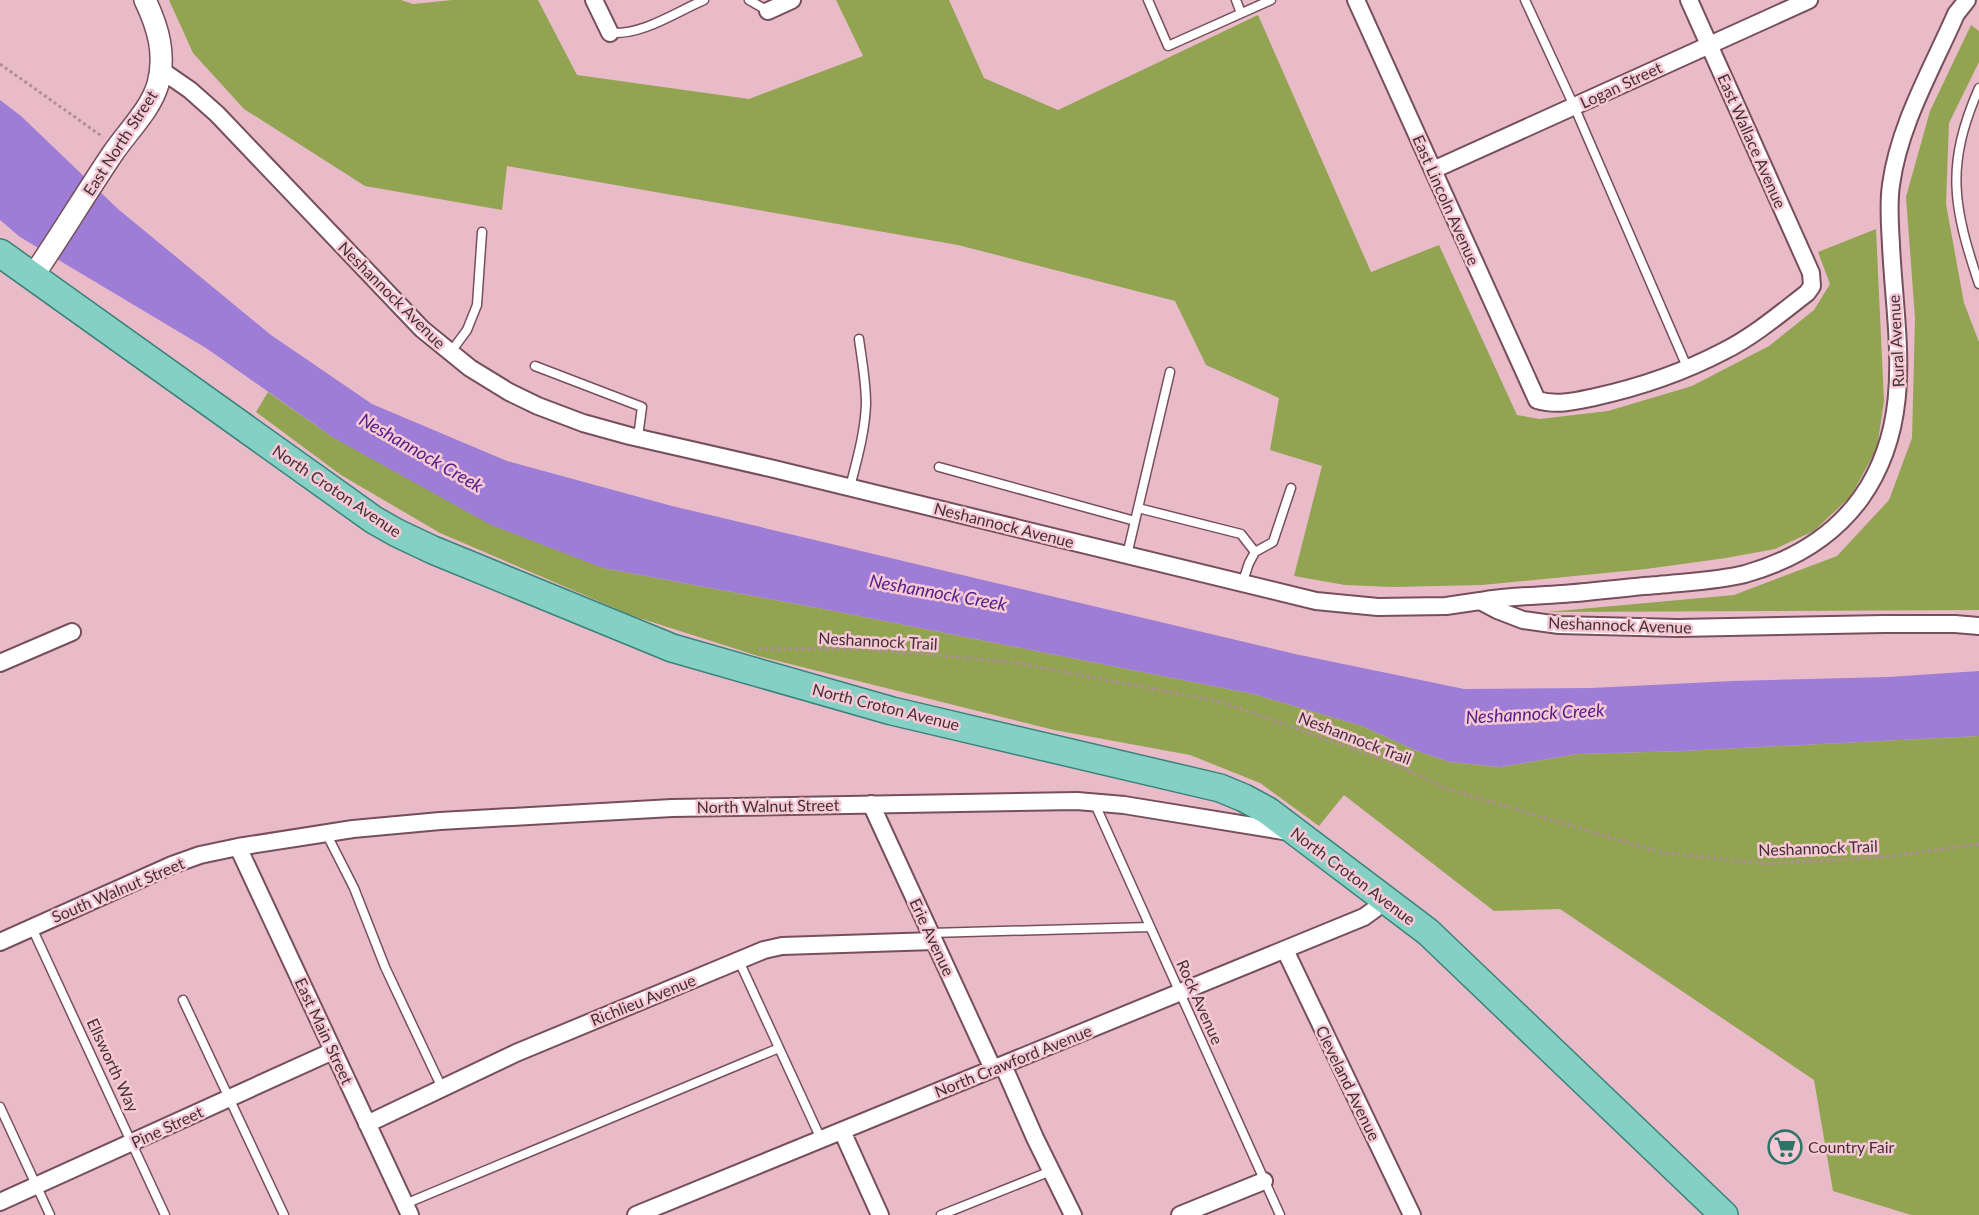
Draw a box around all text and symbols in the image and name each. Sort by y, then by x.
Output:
street label: Logan Street [1577,57,1665,112]
street label: East Wallace Avenue [1714,71,1791,211]
street label: East North Street [78,86,161,199]
street label: East Lincoln Avenue [1409,132,1484,268]
street label: Neshannock Avenue [335,237,450,352]
street label: Rural Avenue [1884,294,1907,388]
water label: Neshannock Creek [356,408,488,497]
street label: North Croton Avenue [269,441,405,541]
street label: Neshannock Avenue [932,498,1076,551]
water label: Neshannock Creek [868,569,1009,615]
street label: Neshannock Avenue [1548,613,1692,636]
street label: Neshannock Trail [818,628,938,653]
street label: North Croton Avenue [811,679,962,734]
water label: Neshannock Creek [1465,698,1605,728]
street label: Neshannock Trail [1296,707,1414,768]
street label: North Walnut Street [697,795,840,816]
street label: North Croton Avenue [1287,823,1419,929]
street label: Neshannock Trail [1758,836,1878,859]
street label: South Walnut Street [49,853,187,926]
street label: Erie Avenue [906,895,959,979]
street label: Rock Avenue [1173,956,1228,1047]
street label: Richlieu Avenue [587,970,698,1029]
street label: East Main Street [291,974,358,1087]
street label: Ellsworth Way [83,1015,144,1115]
street label: North Crawford Avenue [931,1020,1094,1101]
street label: Cleveland Avenue [1312,1022,1384,1143]
street label: Pine Street [128,1102,206,1151]
supermarket icon: Country Fair [1767,1129,1803,1165]
place label: Country Fair [1808,1137,1895,1156]

